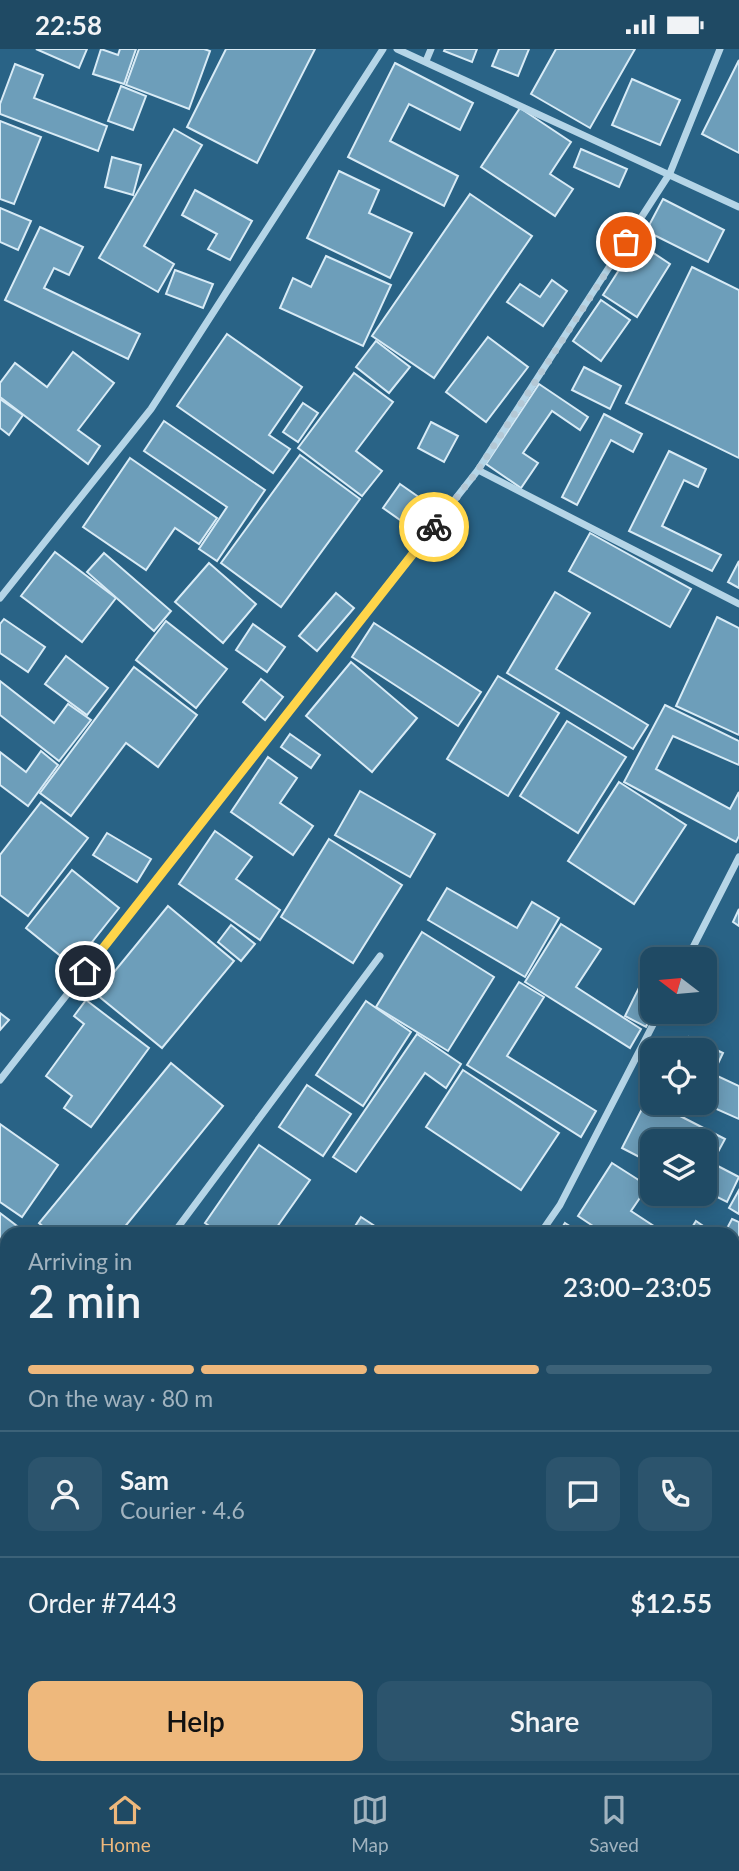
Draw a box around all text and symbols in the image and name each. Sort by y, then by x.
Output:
text: 22:58 [35,9,102,41]
pin [596,212,656,272]
icon: bag [607,223,645,261]
courier [399,492,469,562]
icon: bike [415,508,453,546]
pin [55,941,115,1001]
north arrow [640,947,718,1024]
map controls [640,947,717,1206]
icon: home [66,952,104,990]
button: locate [640,1038,717,1115]
button: layers [640,1129,717,1206]
text: Arriving in [28,1247,132,1275]
text: 23:00–23:05 [563,1271,712,1303]
text: 2 min [28,1273,142,1328]
text: On the way · 80 m [28,1384,213,1412]
button: person [28,1457,102,1531]
button: chat [546,1457,620,1531]
button: phone [638,1457,712,1531]
text: Sam [120,1464,169,1496]
text: Courier · 4.6 [120,1496,245,1524]
text: Order #7443 [28,1587,177,1619]
text: $12.55 [630,1587,712,1619]
button: Help [28,1681,363,1761]
button: Share [377,1681,712,1761]
tab: Home [100,1791,151,1856]
tab: Map [351,1791,389,1856]
tab: Saved [589,1791,639,1856]

